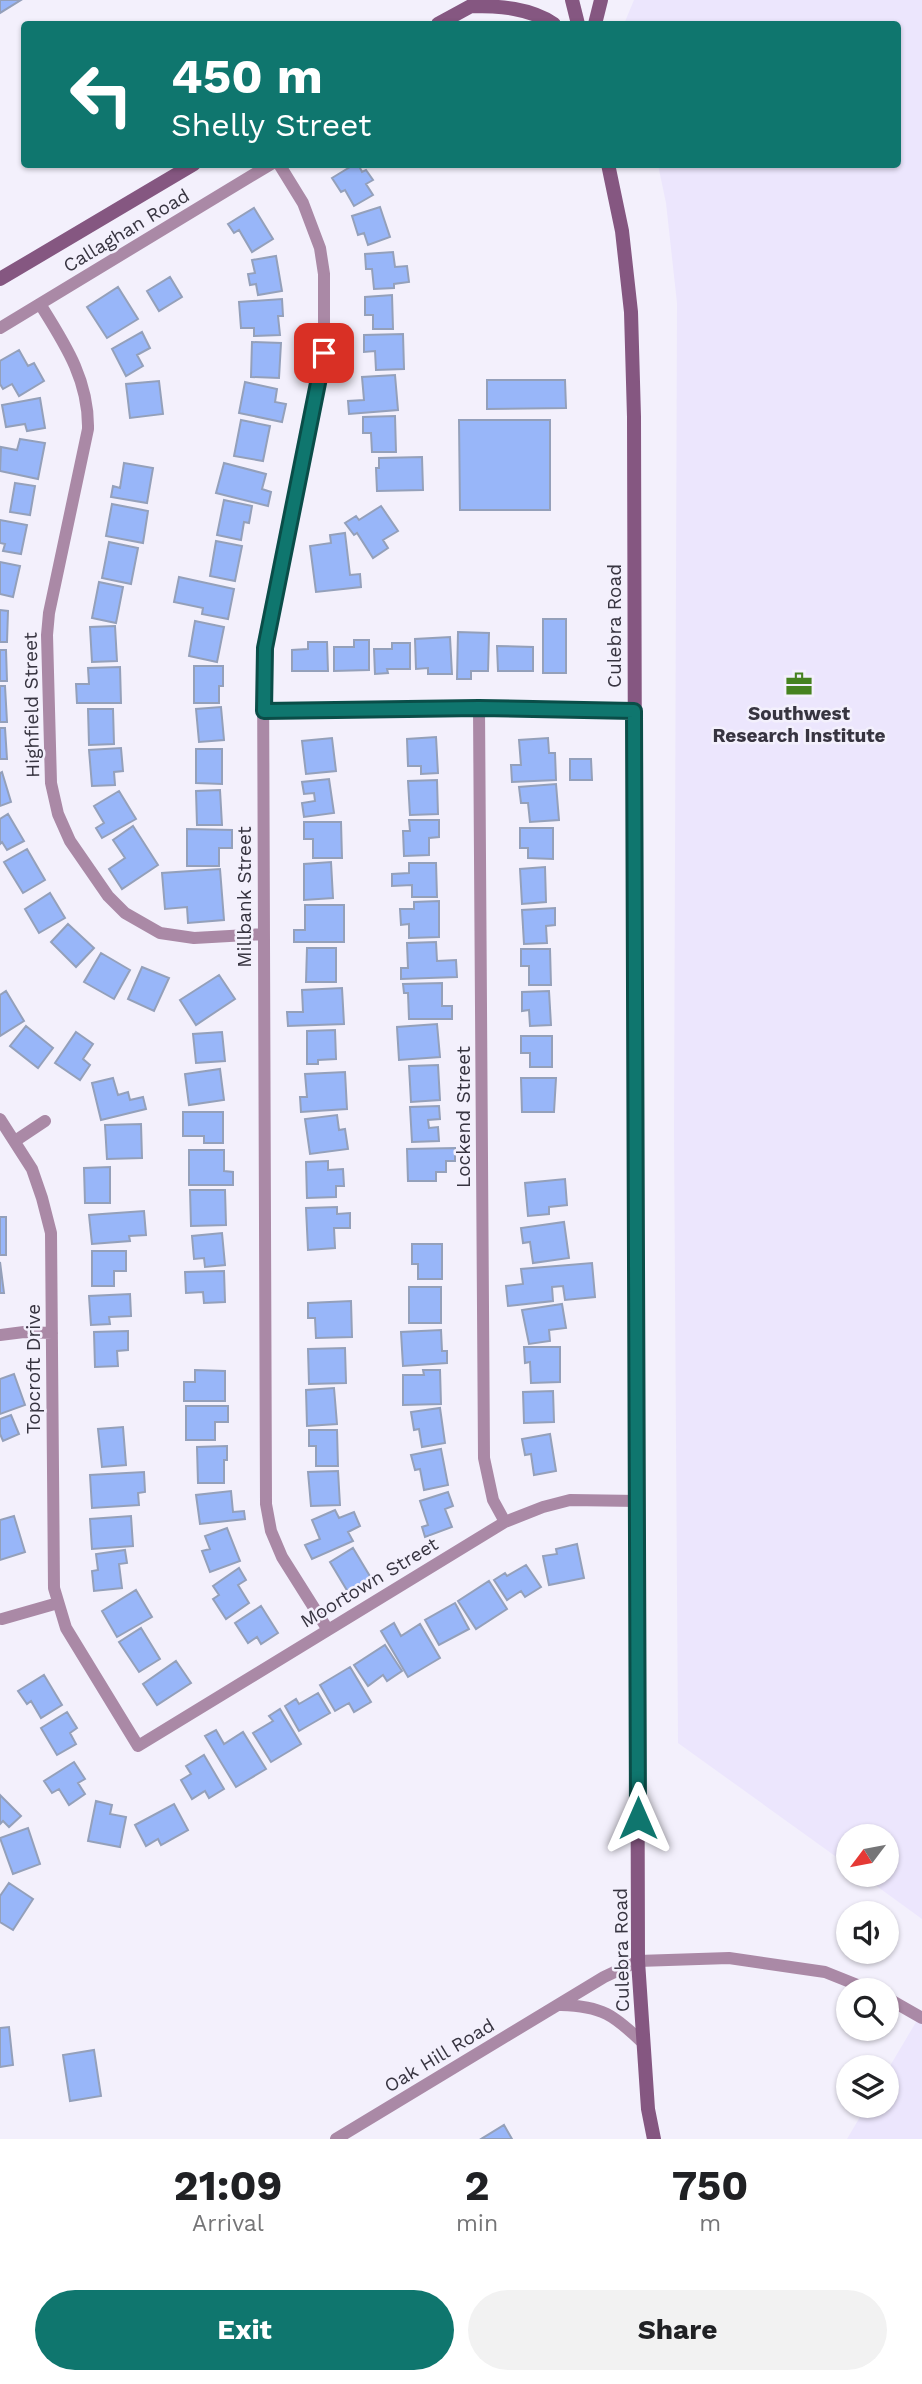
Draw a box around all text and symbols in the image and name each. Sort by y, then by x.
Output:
text: 450 m [171,47,323,105]
icon: left [56,49,147,140]
text: Shelly Street [171,106,372,144]
street label: Callaghan Road [59,184,194,277]
pin [294,323,354,383]
icon: arrive [305,334,343,372]
street label: Culebra Road [603,564,626,688]
street label: Highfield Street [19,632,44,778]
office icon: Southwest Research Institute [784,669,814,699]
place label: Southwest Research Institute [712,702,886,747]
street label: Millbank Street [233,826,256,968]
street label: Lockend Street [452,1046,475,1188]
street label: Topcroft Drive [22,1304,45,1434]
street label: Moortown Street [296,1532,442,1633]
position arrow [601,1781,675,1855]
north arrow [836,1824,900,1886]
map controls [836,1824,899,2118]
street label: Culebra Road [609,1888,634,2012]
button: sound [836,1901,899,1964]
button: search [836,1978,899,2041]
street label: Oak Hill Road [380,2013,499,2097]
button: layers [836,2055,899,2118]
text: 21:09 [174,2161,282,2210]
text: 2 [465,2161,490,2210]
text: 750 [672,2161,748,2210]
text: Arrival [192,2210,264,2237]
text: min [456,2210,498,2237]
text: m [699,2210,721,2237]
button: Exit [35,2290,454,2370]
button: Share [468,2290,887,2370]

